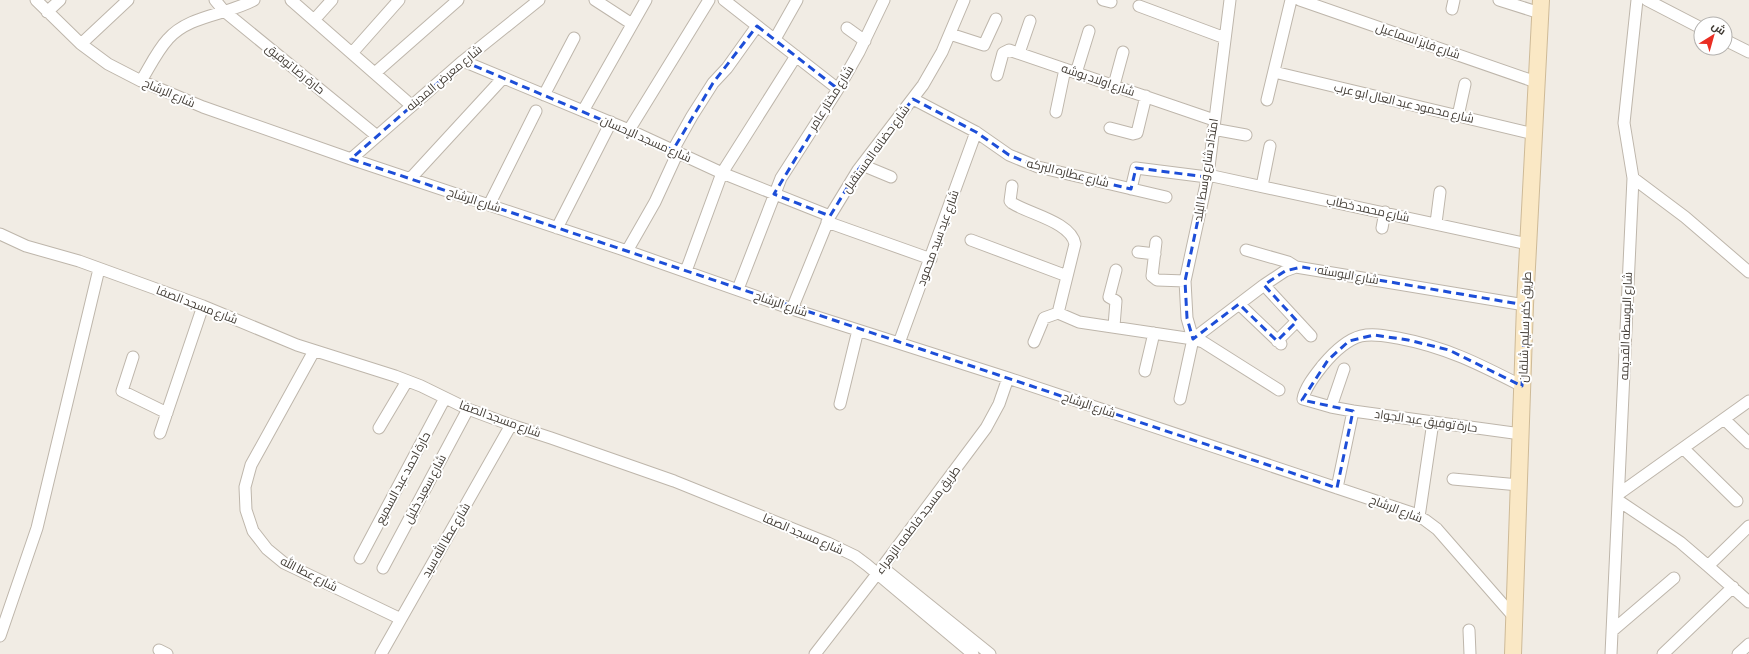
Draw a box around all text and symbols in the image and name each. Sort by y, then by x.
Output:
north arrow [1693,16,1733,56]
text: ش [1709,19,1728,38]
street label: شارع فايز اسماعيل [1374,20,1462,63]
street label: حارة رضا توفيق [263,41,327,97]
street label: شارع معرض المدينه [403,42,485,114]
street label: شارع اولاد بوشه [1059,61,1137,100]
street label: شارع مختار عامر [805,63,857,134]
street label: شارع الرشاح [140,76,197,111]
street label: شارع محمود عبد العال ابو عرب [1332,80,1476,127]
street label: شارع حضانه المستقبل [839,102,913,196]
street label: شارع مسجد الإحسان [598,113,694,166]
street label: امتداد شارع وسط البلد [1191,117,1222,223]
street label: شارع عطاره البركه [1025,156,1111,191]
street label: شارع الرشاح [445,185,503,216]
street label: شارع عيد سيد محمود [914,188,963,288]
street label: شارع محمد خطاب [1325,193,1411,226]
street label: شارع البوسته [1316,263,1380,288]
street label: طريق كفر سليم, شلقان [1516,271,1535,383]
street label: شارع البوسطه القديمه [1617,272,1636,380]
street label: شارع مسجد الصفا [154,283,240,328]
street label: شارع الرشاح [752,288,810,321]
street label: شارع الرشاح [1060,389,1118,422]
street label: شارع مسجد الصفا [457,398,543,441]
street label: حارة توفيق عبد الجواد [1374,407,1478,435]
street label: حارة احمد عبد السميع [373,429,434,527]
street label: شارع سعيد خليل [401,452,450,526]
street label: طريق مسجد فاطمه الزهراء [873,463,963,577]
street label: شارع الرشاح [1367,493,1424,526]
street label: شارع عطا الله سيد [418,500,474,580]
street label: شارع مسجد الصفا [760,511,845,558]
street label: شارع عطا الله [278,553,340,595]

